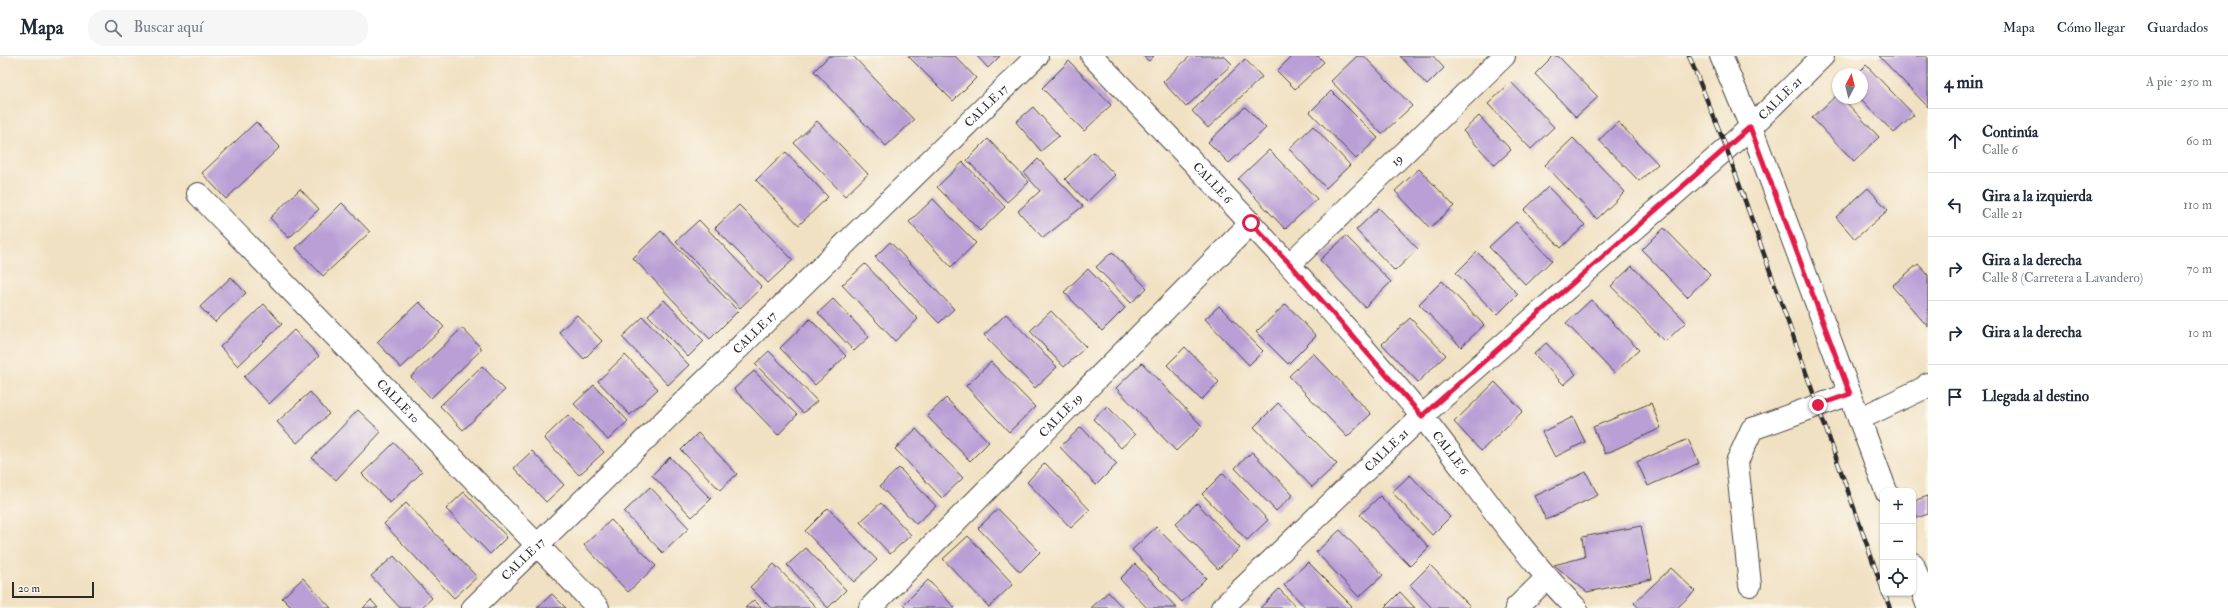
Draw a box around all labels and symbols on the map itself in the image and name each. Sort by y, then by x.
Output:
north arrow [1832,68,1868,104]
street label: CALLE 21 [1755,74,1805,123]
street label: CALLE 17 [961,81,1011,130]
street label: 19 [1388,151,1406,169]
street label: CALLE 6 [1190,159,1236,207]
route start [1242,214,1260,232]
street label: CALLE 17 [730,308,780,357]
street label: CALLE 10 [373,376,423,426]
street label: CALLE 19 [1036,390,1085,440]
route end [1809,396,1827,414]
street label: CALLE 21 [1361,426,1412,475]
street label: CALLE 6 [1429,428,1472,478]
street label: CALLE 17 [498,534,548,584]
scale bar [12,580,94,599]

